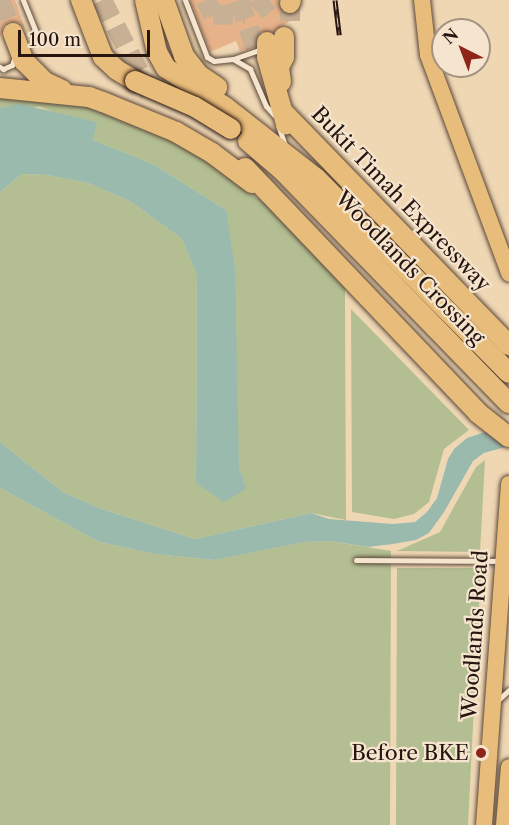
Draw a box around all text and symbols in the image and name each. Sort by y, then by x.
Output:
scale bar [21,18,153,56]
north arrow [431,18,491,78]
text: N [438,24,462,48]
text: 100 m [29,29,81,51]
street label: Bukit Timah Expressway [306,101,496,297]
street label: Woodlands Crossing [330,186,490,350]
street label: Woodlands Road [457,549,493,721]
place label: Before BKE [351,740,469,766]
marker: Before BKE [474,746,488,760]

